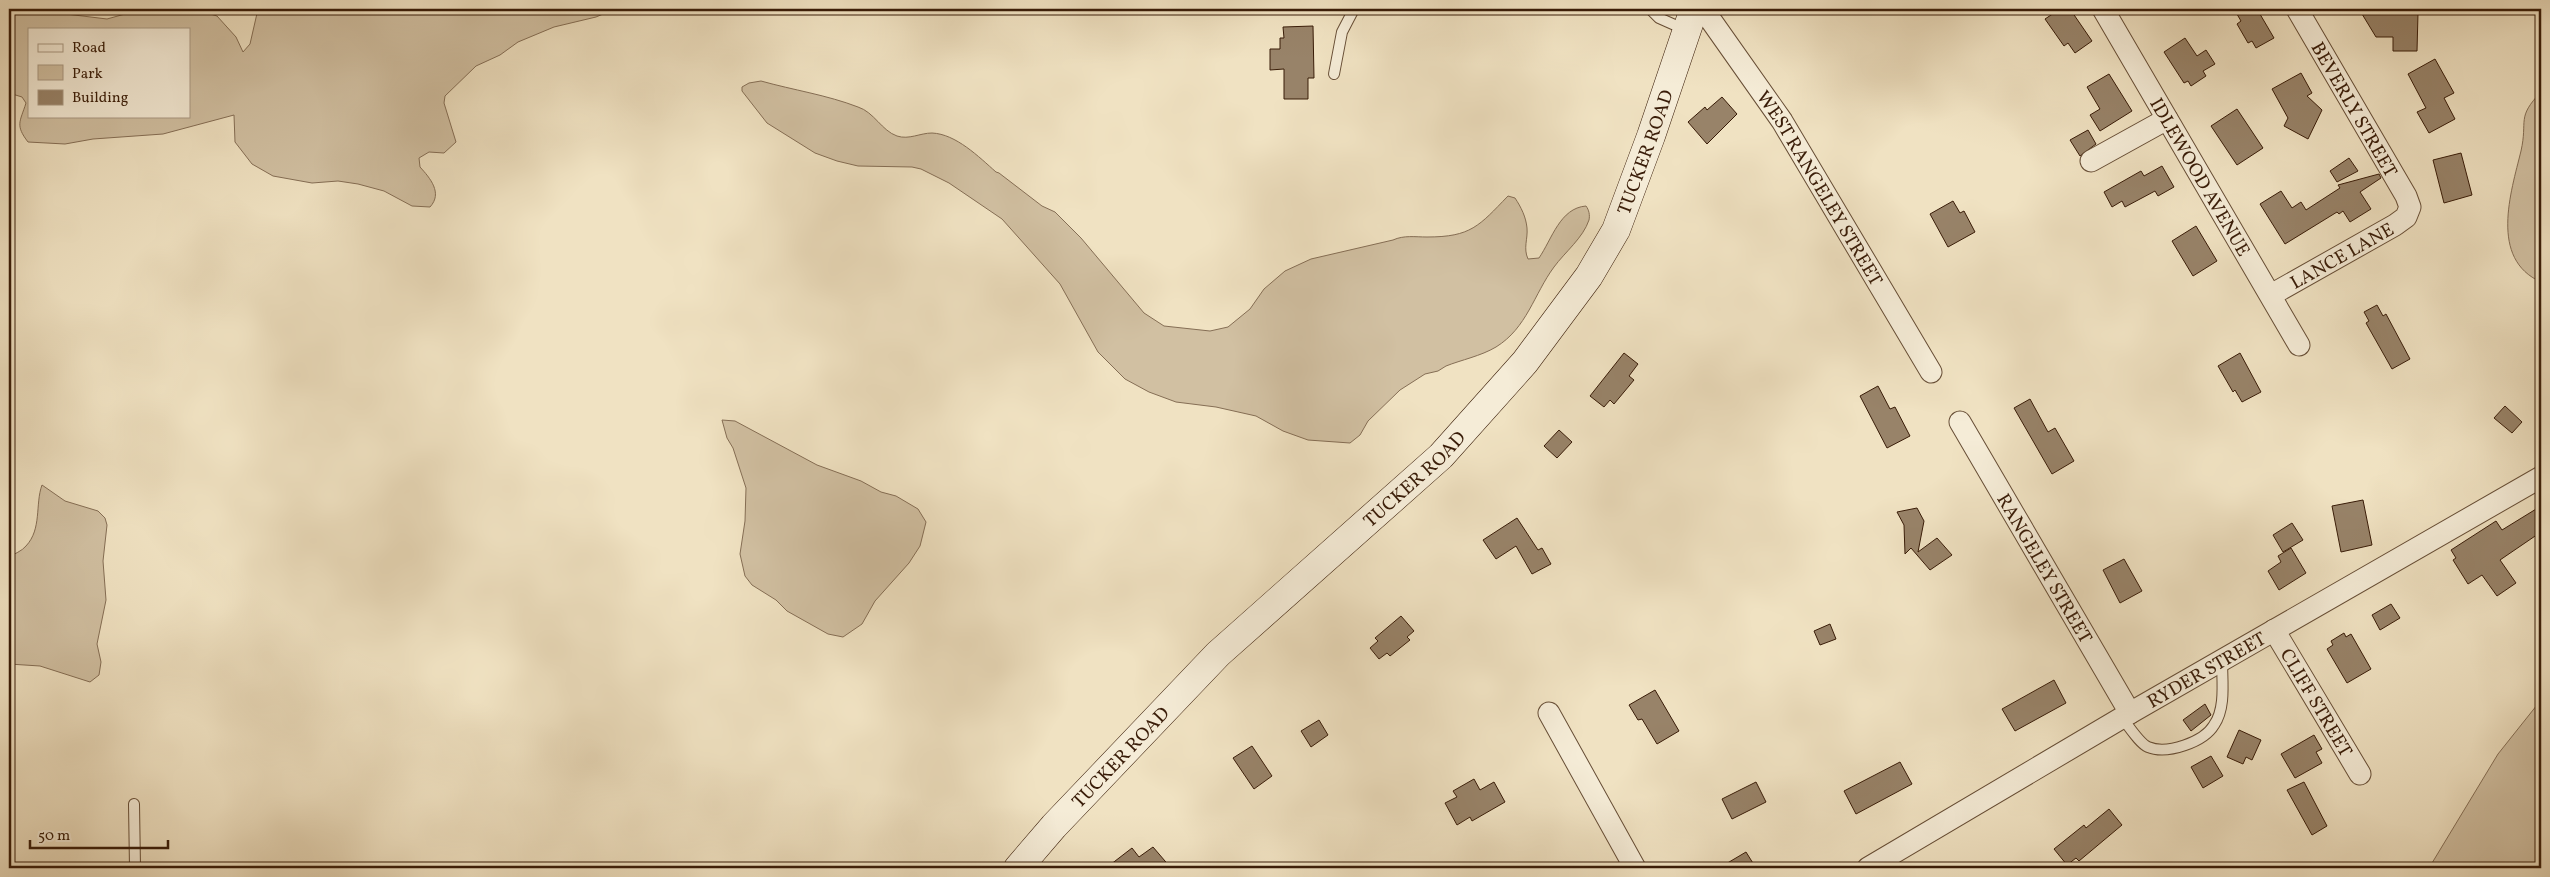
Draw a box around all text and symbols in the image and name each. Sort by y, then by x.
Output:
legend [28,28,190,118]
text: Road [72,38,106,59]
street label: BEVERLY STREET [2304,38,2403,182]
text: Park [72,64,103,85]
street label: TUCKER ROAD [1612,86,1681,219]
street label: WEST RANGELEY STREET [1749,86,1888,291]
text: Building [72,88,129,109]
street label: IDLEWOOD AVENUE [2143,93,2256,262]
street label: LANCE LANE [2286,217,2399,297]
street label: TUCKER ROAD [1358,426,1473,534]
street label: RANGELEY STREET [1990,489,2098,649]
street label: RYDER STREET [2143,627,2271,716]
street label: CLIFF STREET [2273,644,2358,762]
street label: TUCKER ROAD [1067,702,1176,815]
scale bar [30,817,168,849]
text: 50 m [38,826,70,847]

